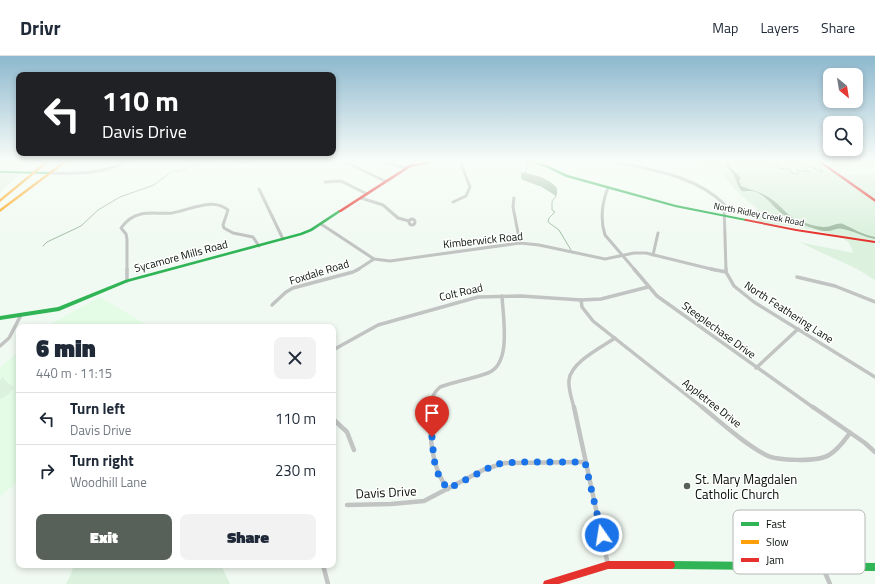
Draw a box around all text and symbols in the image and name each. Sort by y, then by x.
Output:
text: Drivr [20,13,61,42]
text: Map [712,17,738,38]
text: Layers [760,17,799,38]
text: Share [821,17,855,38]
north arrow [823,68,863,108]
map controls [823,68,863,156]
text: 110 m [102,79,179,122]
icon: left [36,88,88,140]
button: search [823,116,863,156]
text: Davis Drive [102,118,187,145]
street label: North Ridley Creek Road [713,199,806,229]
street label: Kimberwick Road [442,228,524,252]
street label: Sycamore Mills Road [132,236,230,276]
street label: Foxdale Road [287,255,351,289]
street label: North Feathering Lane [741,277,837,347]
street label: Colt Road [438,279,485,305]
street label: Steeplechase Drive [679,298,760,363]
text: 6 min [36,330,96,366]
button: close [274,337,316,379]
text: 440 m · 11:15 [36,363,112,383]
street label: Appletree Drive [679,375,745,432]
pin [415,396,449,437]
text: Turn left [70,397,125,420]
icon: arrive [421,402,443,424]
text: 110 m [275,407,316,430]
icon: left [36,408,58,430]
text: Davis Drive [70,420,131,440]
text: Turn right [70,449,134,472]
text: 230 m [275,459,316,482]
icon: right [36,460,58,482]
place label: St. Mary Magdalen Catholic Church [695,469,797,504]
text: Woodhill Lane [70,472,147,492]
street label: Davis Drive [355,480,417,504]
marker: St. Mary Magdalen Catholic Church [682,481,692,491]
legend [733,510,865,574]
button: Exit [36,514,172,560]
button: Share [180,514,316,560]
position arrow [581,514,623,556]
text: Fast [766,516,786,532]
text: Slow [766,534,789,550]
text: Jam [766,552,784,568]

